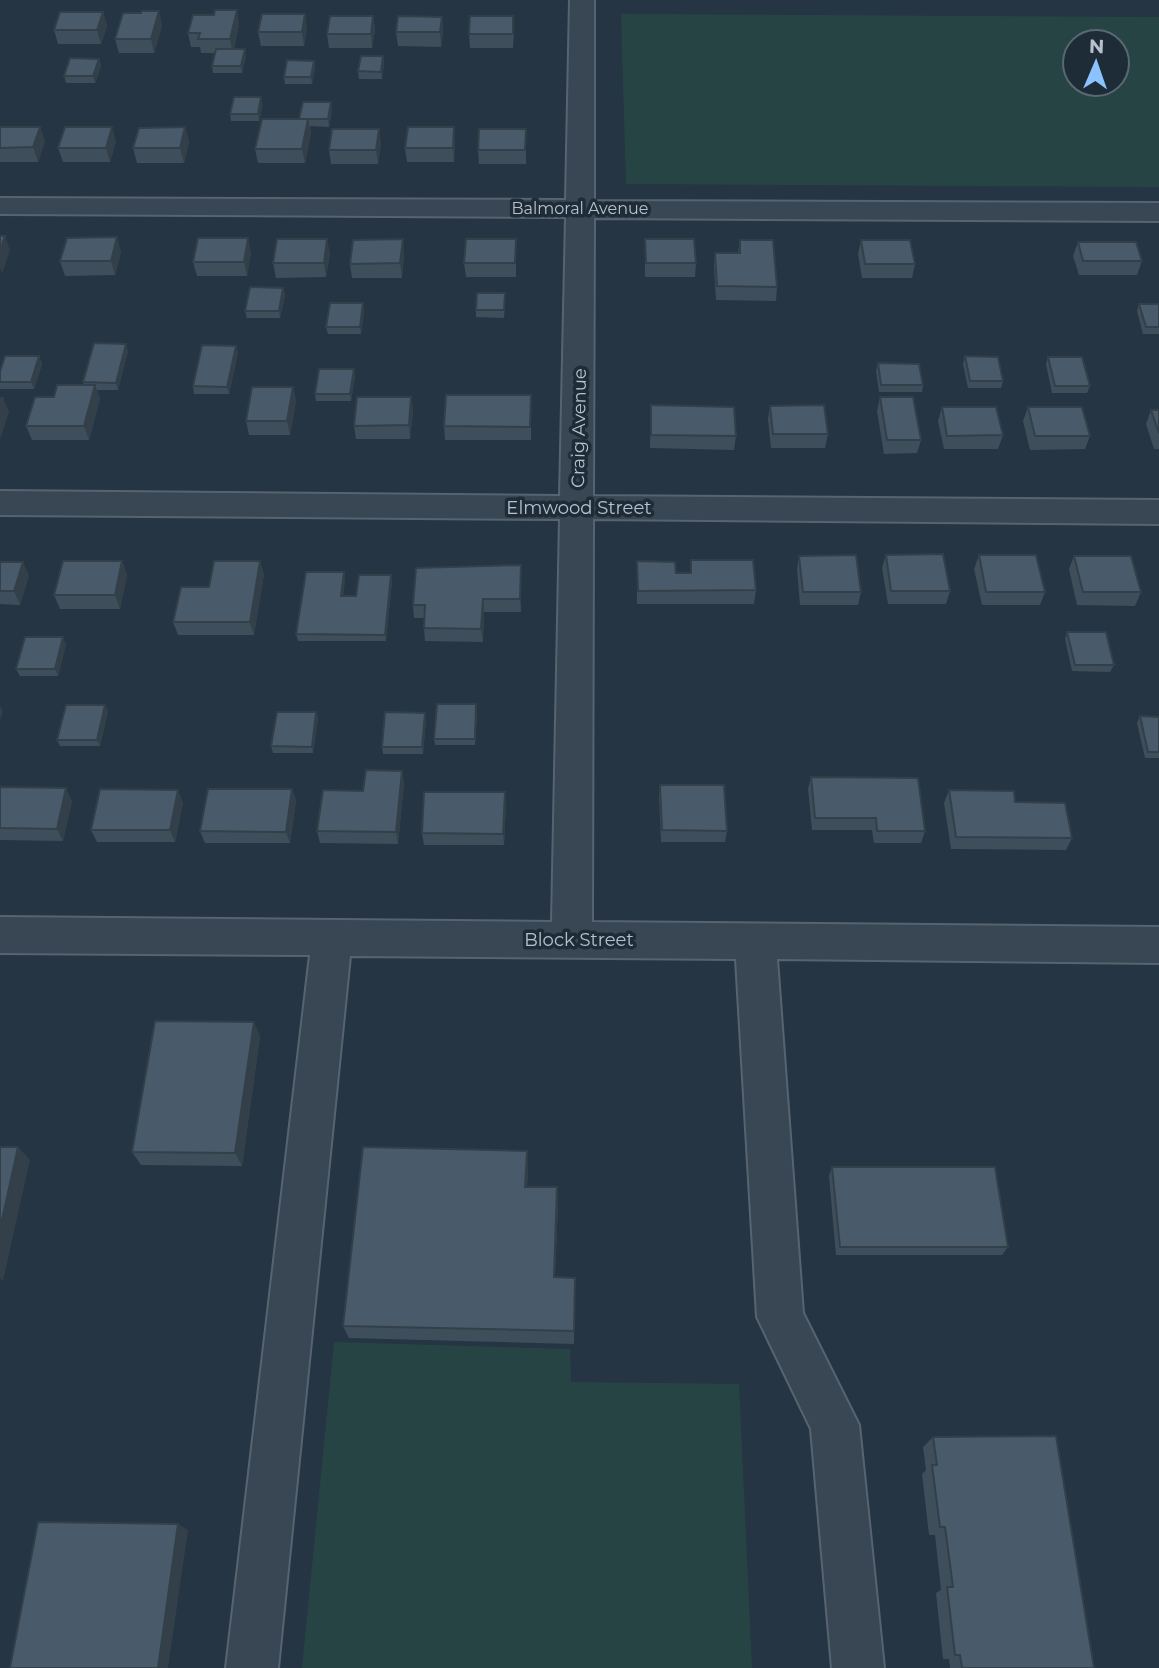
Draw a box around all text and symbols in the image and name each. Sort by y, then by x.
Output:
north arrow [1061,28,1131,98]
text: N [1088,35,1105,58]
street label: Balmoral Avenue [512,199,648,218]
street label: Craig Avenue [567,368,591,488]
street label: Elmwood Street [506,497,652,519]
street label: Block Street [524,929,634,951]

